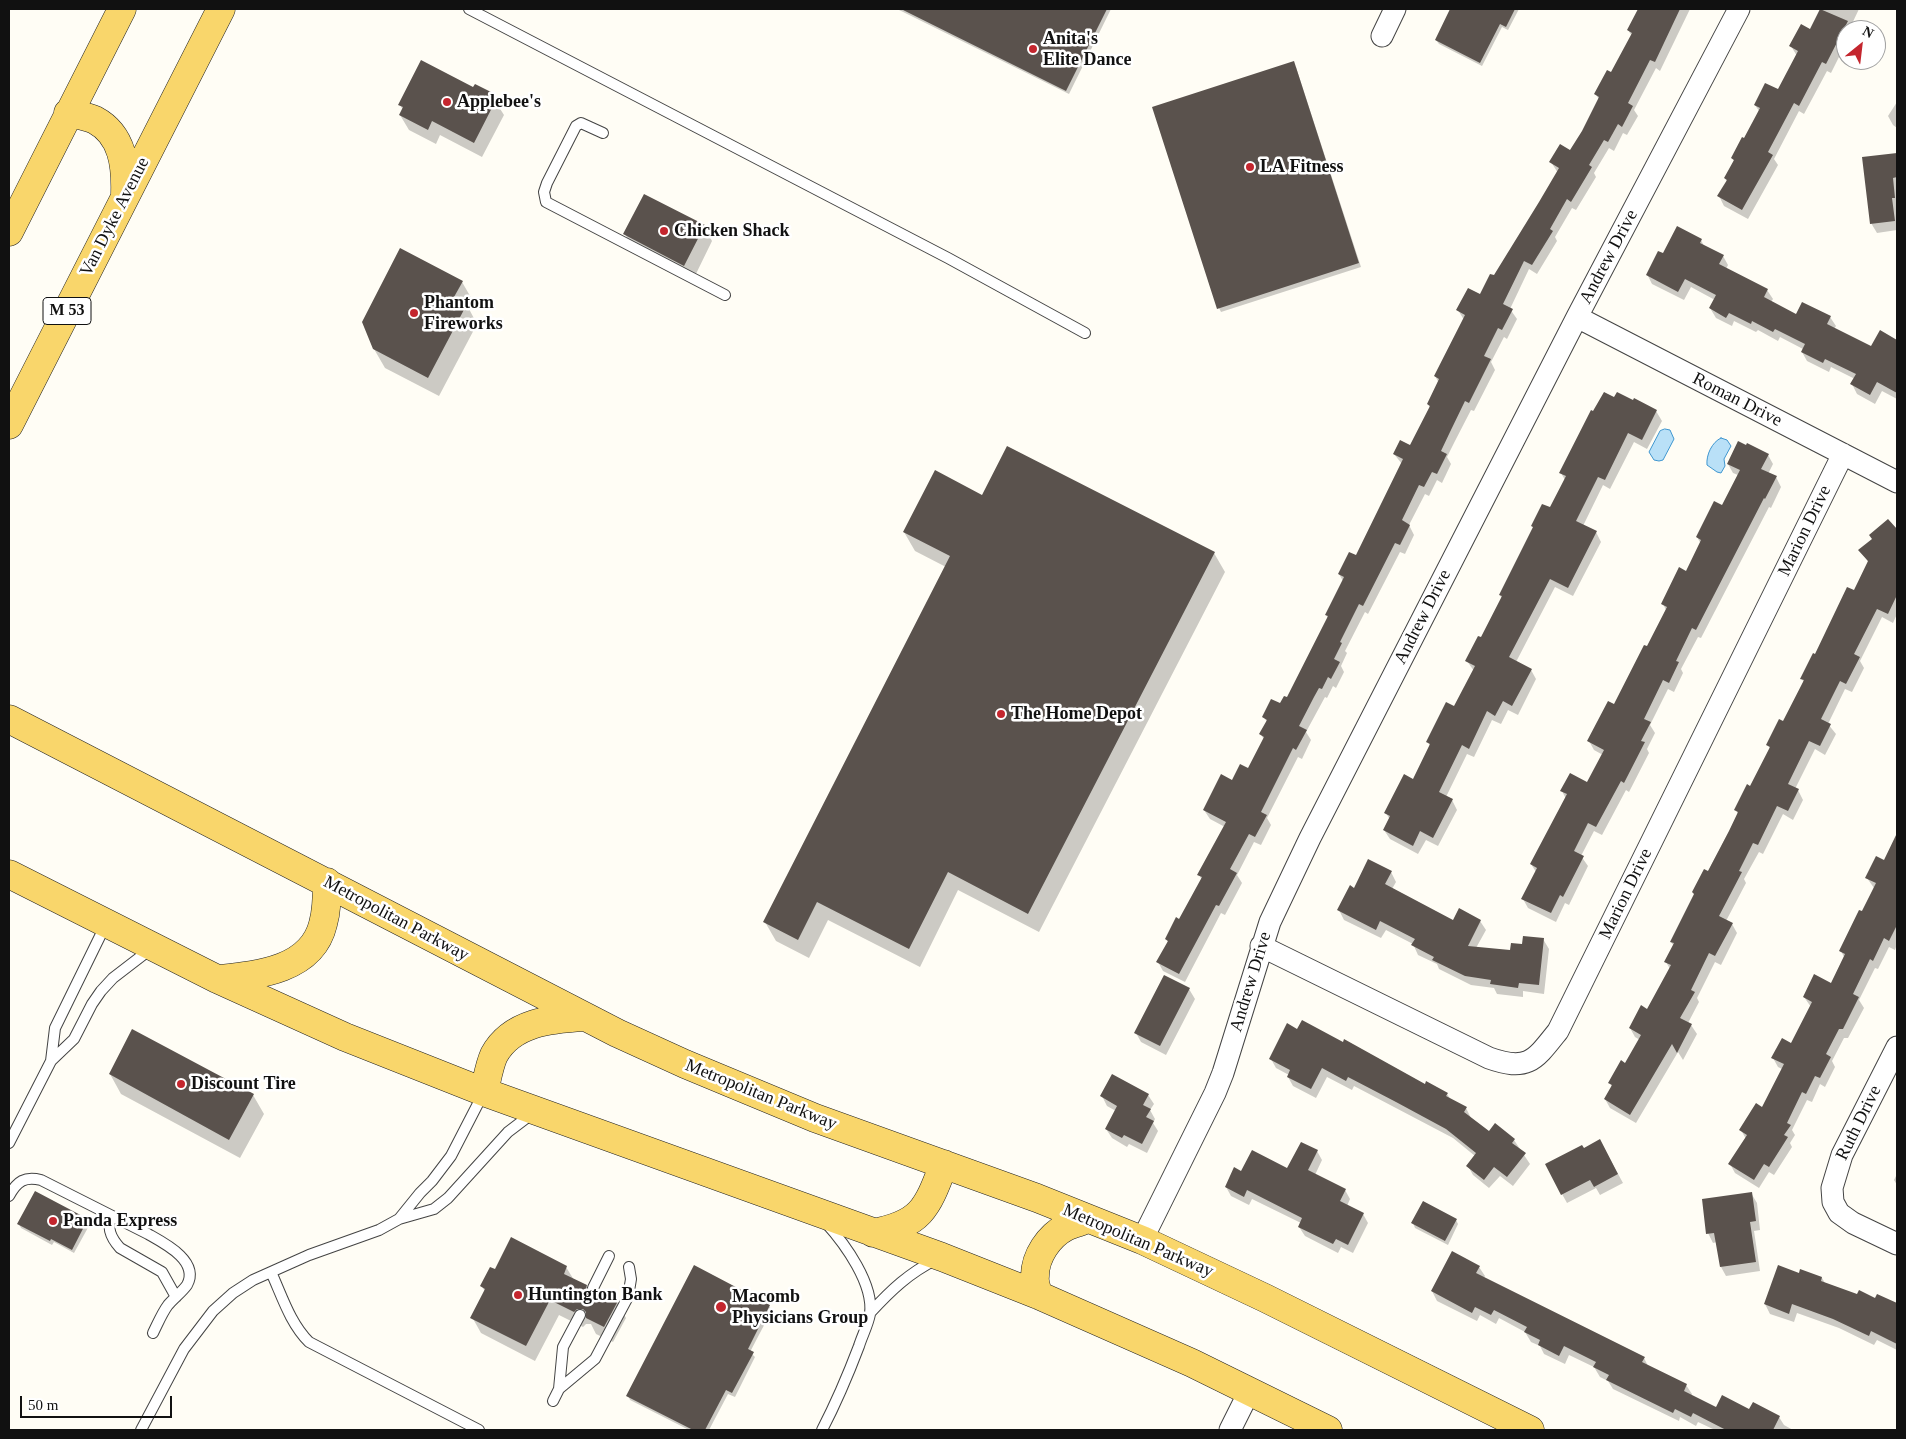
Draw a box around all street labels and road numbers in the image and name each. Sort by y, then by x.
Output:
street label: Van Dyke Avenue [76,154,154,280]
street label: Andrew Drive [1575,206,1643,308]
road number: M 53 [43,298,91,324]
street label: Roman Drive [1689,368,1785,432]
street label: Marion Drive [1774,482,1836,580]
street label: Andrew Drive [1390,566,1456,668]
street label: Marion Drive [1595,845,1657,943]
street label: Metropolitan Parkway [320,872,472,966]
street label: Andrew Drive [1226,929,1276,1035]
street label: Metropolitan Parkway [682,1055,840,1135]
street label: Ruth Drive [1832,1082,1886,1164]
street label: Metropolitan Parkway [1059,1200,1217,1282]

